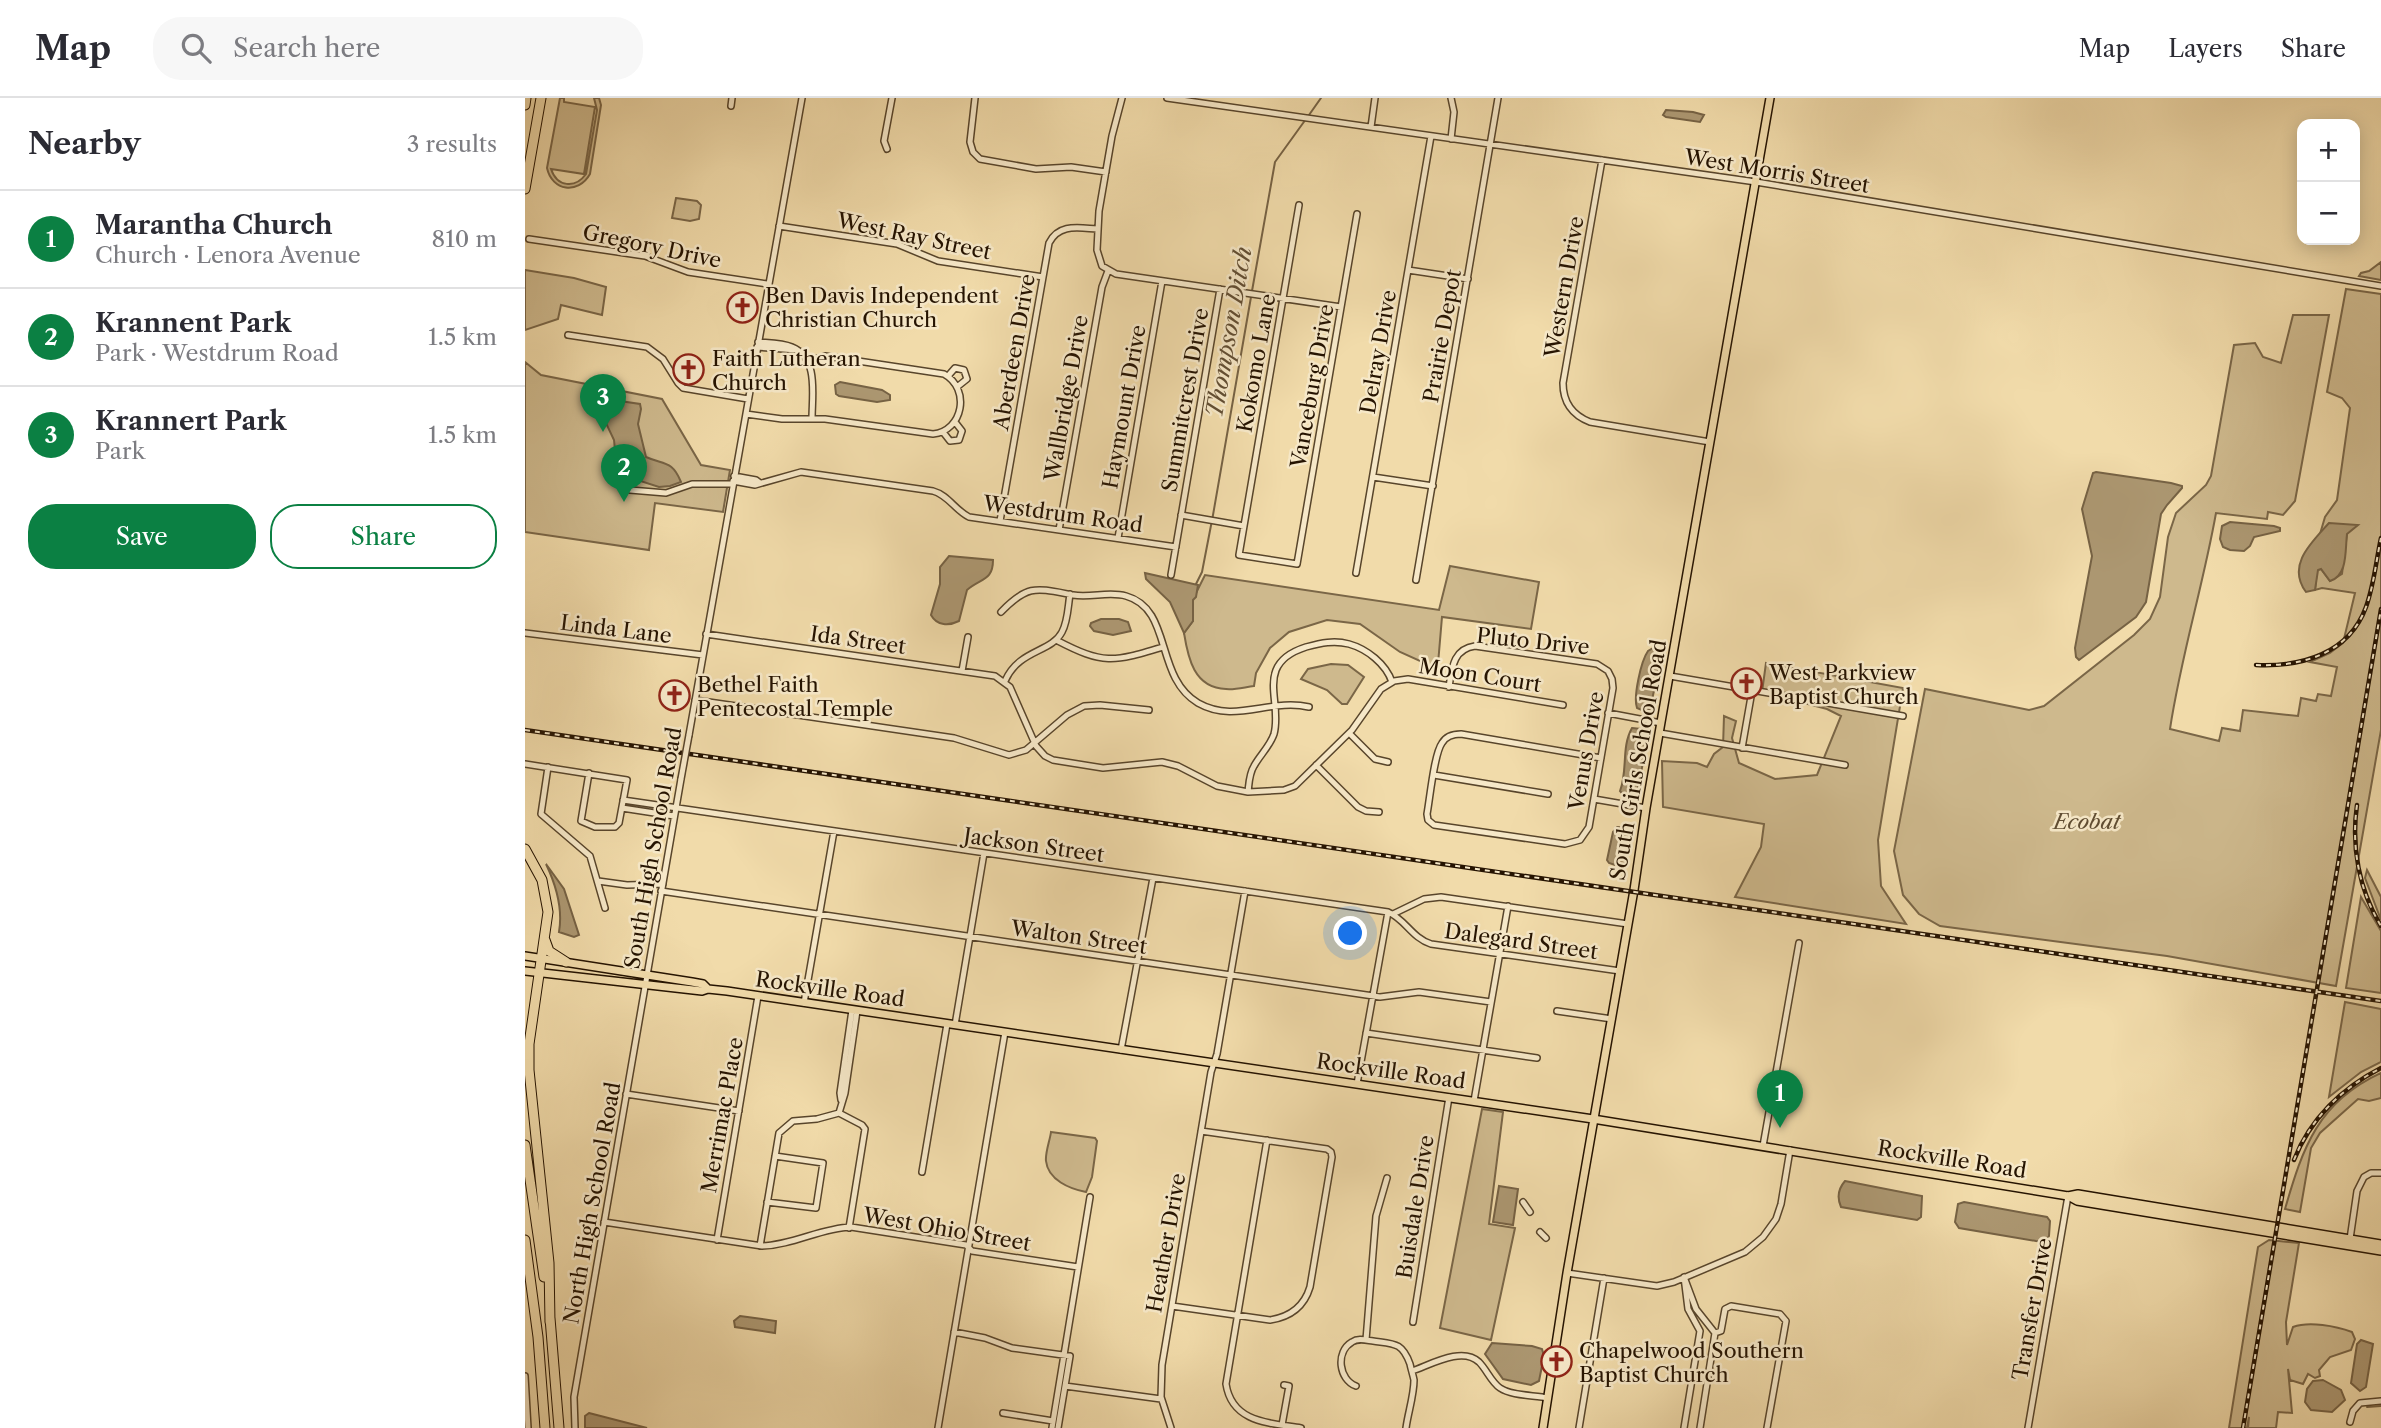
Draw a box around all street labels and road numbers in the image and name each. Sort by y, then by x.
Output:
street label: West Morris Street [1682,144,1872,198]
street label: West Ray Street [834,207,994,265]
street label: Western Drive [1539,214,1589,361]
street label: Gregory Drive [580,219,724,273]
street label: Prairie Depot [1418,267,1466,405]
street label: Aberdeen Drive [988,272,1040,433]
street label: Delray Drive [1355,288,1401,416]
street label: Kokomo Lane [1231,292,1281,434]
street label: Vanceburg Drive [1285,302,1339,471]
street label: Summitcrest Drive [1157,306,1213,494]
street label: Wallbridge Drive [1039,313,1093,484]
street label: Haymount Drive [1097,323,1151,491]
street label: Westdrum Road [981,490,1145,538]
street label: Linda Lane [559,610,673,648]
street label: Ida Street [809,621,908,659]
street label: Pluto Drive [1475,623,1591,659]
street label: South Girls School Road [1605,638,1672,882]
street label: Moon Court [1417,653,1543,697]
street label: Venus Drive [1563,690,1609,813]
street label: South High School Road [619,725,687,971]
street label: Jackson Street [959,822,1106,867]
street label: Walton Street [1008,915,1149,959]
street label: Dalegard Street [1443,918,1600,964]
street label: Rockville Road [754,966,906,1012]
street label: Merrimac Place [696,1035,748,1195]
street label: Rockville Road [1315,1048,1467,1094]
street label: North High School Road [558,1080,626,1326]
street label: Buisdale Drive [1391,1133,1439,1281]
street label: Rockville Road [1876,1135,2028,1183]
street label: Heather Drive [1141,1171,1191,1315]
street label: West Ohio Street [860,1202,1033,1256]
street label: Transfer Drive [2007,1236,2057,1382]

